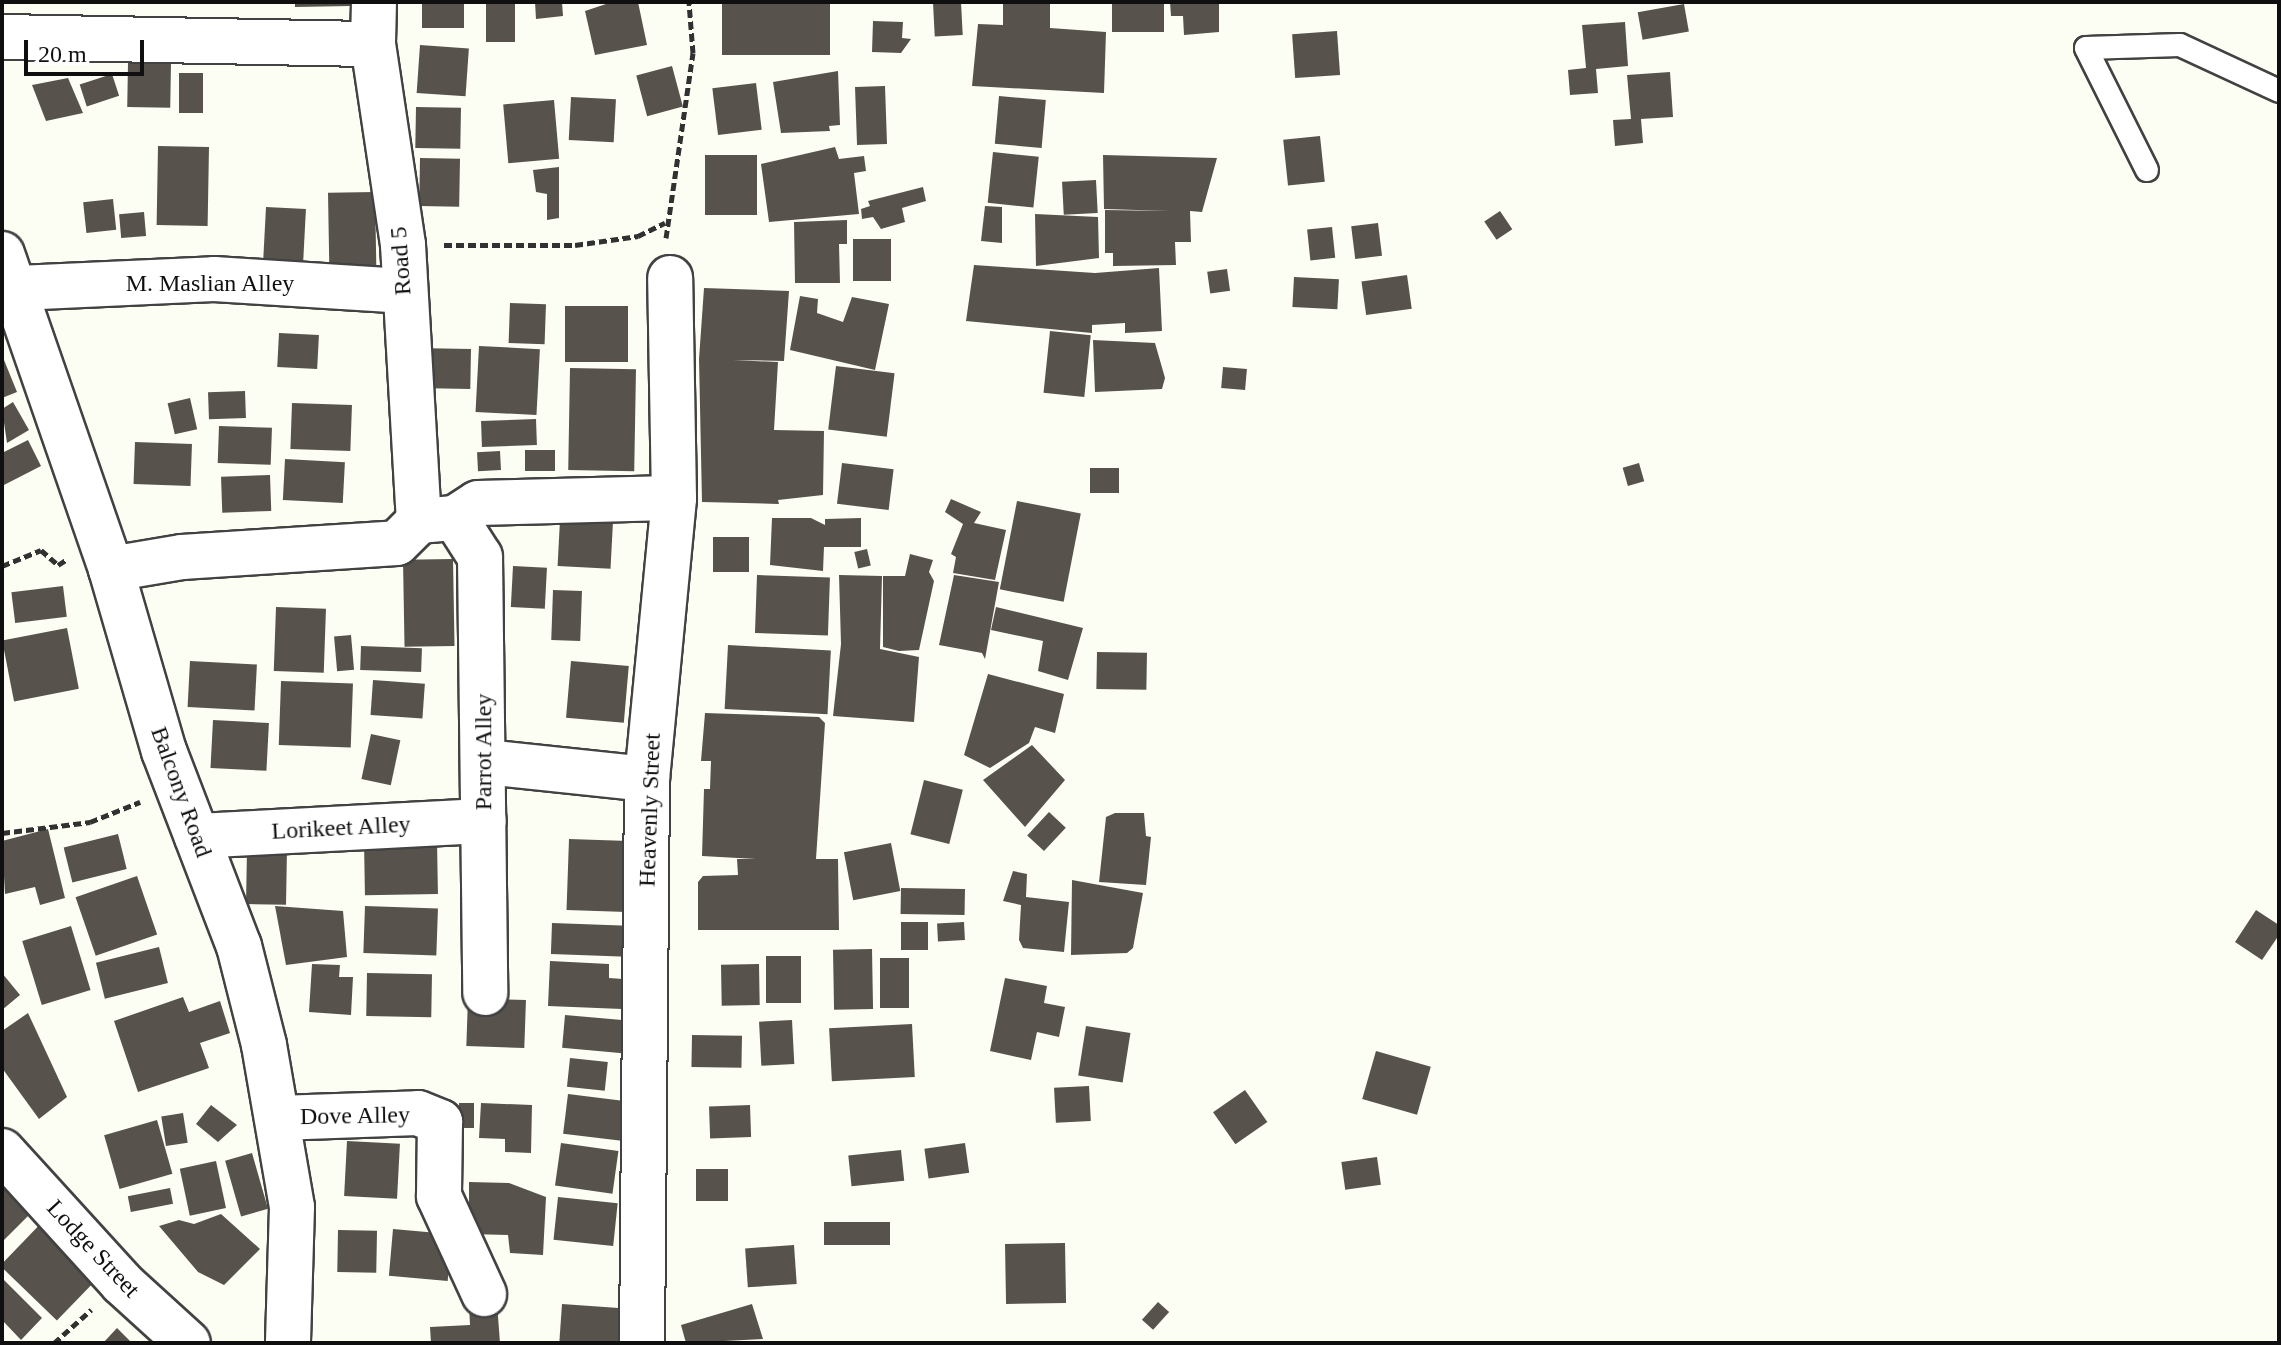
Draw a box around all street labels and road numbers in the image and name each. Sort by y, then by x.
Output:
street label: Road 5 [384,226,418,296]
street label: M. Maslian Alley [125,270,295,298]
street label: Parrot Alley [470,693,498,811]
street label: Balcony Road [144,723,218,861]
street label: Heavenly Street [633,733,667,887]
street label: Lorikeet Alley [270,810,412,846]
street label: Dove Alley [299,1101,411,1131]
street label: Lodge Street [40,1194,146,1304]

